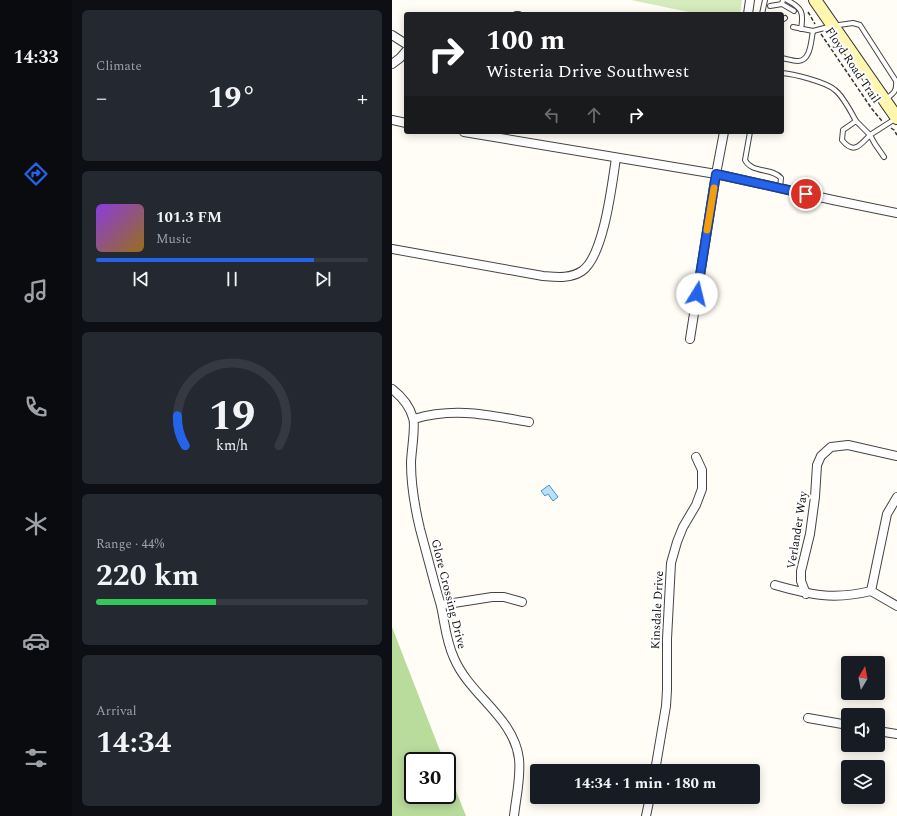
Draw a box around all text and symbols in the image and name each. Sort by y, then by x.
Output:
text: 100 m [486,19,565,62]
street label: Floyd Road Trail [820,23,885,107]
icon: right [420,28,472,80]
text: 14:33 [13,44,59,71]
text: Climate [96,56,142,76]
text: Wisteria Drive Southwest [486,58,689,85]
text: 19° [208,75,256,121]
text: − [96,82,107,115]
text: + [357,82,368,115]
icon: left [541,104,563,126]
icon: ahead [583,104,605,126]
icon: right [625,104,647,126]
icon: directions [22,160,50,188]
pin [789,177,823,211]
icon: arrive [795,183,817,205]
text: 101.3 FM [156,206,222,229]
text: Music [156,229,192,249]
icon: previous [130,268,152,290]
icon: pause [221,268,243,290]
icon: next [312,268,334,290]
position arrow [676,273,718,315]
icon: music [22,277,50,305]
text: 19 [209,385,255,448]
icon: phone [22,393,50,421]
text: km/h [216,435,248,457]
street label: Verlander Way [782,489,813,570]
icon: climate [22,510,50,538]
text: Range · 44% [96,534,164,554]
street label: Glore Crossing Drive [426,537,471,651]
text: 220 km [96,553,199,599]
street label: Kinsdale Drive [646,570,669,650]
icon: car [22,627,50,655]
north arrow [841,656,885,700]
map controls [841,656,885,804]
text: Arrival [96,701,137,721]
button: sound [841,708,885,752]
text: 14:34 [96,720,171,766]
icon: filters [22,744,50,772]
speed limit sign: 30 [404,752,456,804]
button: layers [841,760,885,804]
text: 14:34 · 1 min · 180 m [574,772,716,795]

